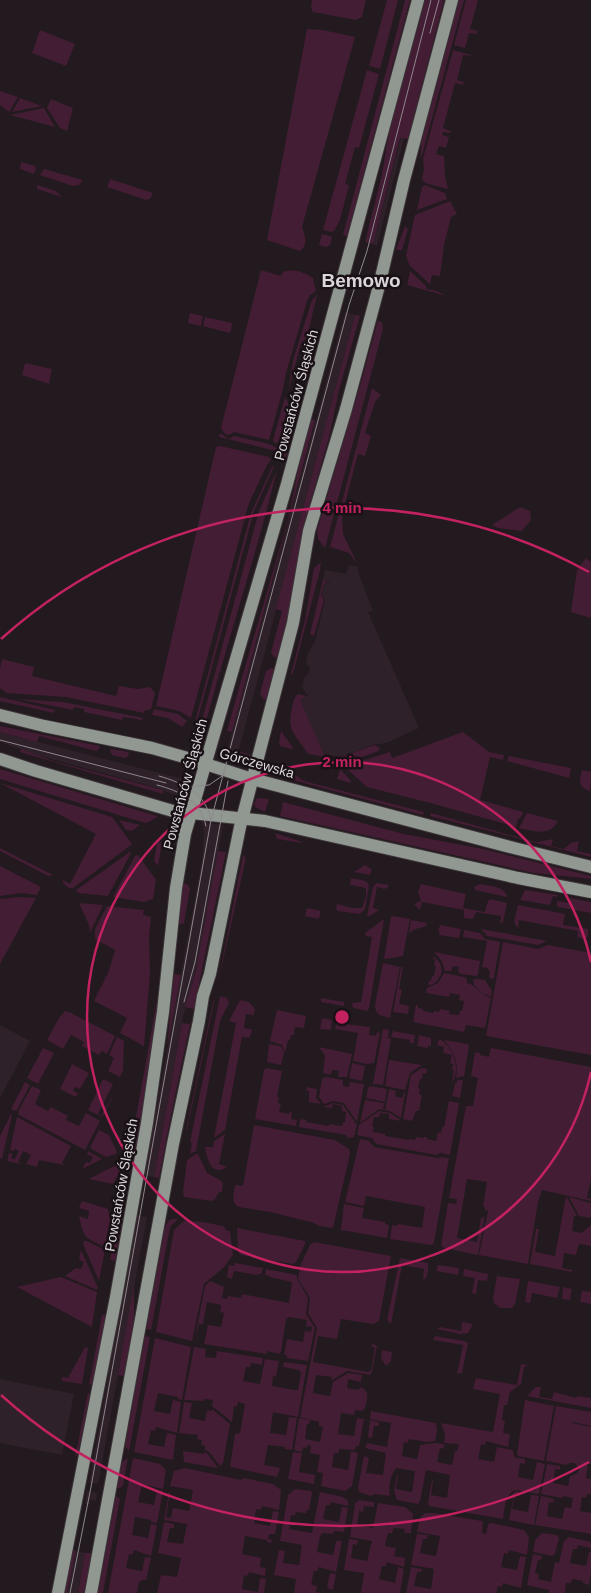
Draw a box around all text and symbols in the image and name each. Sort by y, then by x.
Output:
district label: Bemowo [321,270,401,291]
street label: Powstańców Śląskich [270,328,321,462]
text: 4 min [322,499,362,516]
street label: Powstańców Śląskich [159,717,210,851]
street label: Górczewska [218,745,296,781]
text: 2 min [322,753,362,770]
centre of rings [333,1008,351,1026]
street label: Powstańców Śląskich [100,1117,141,1253]

